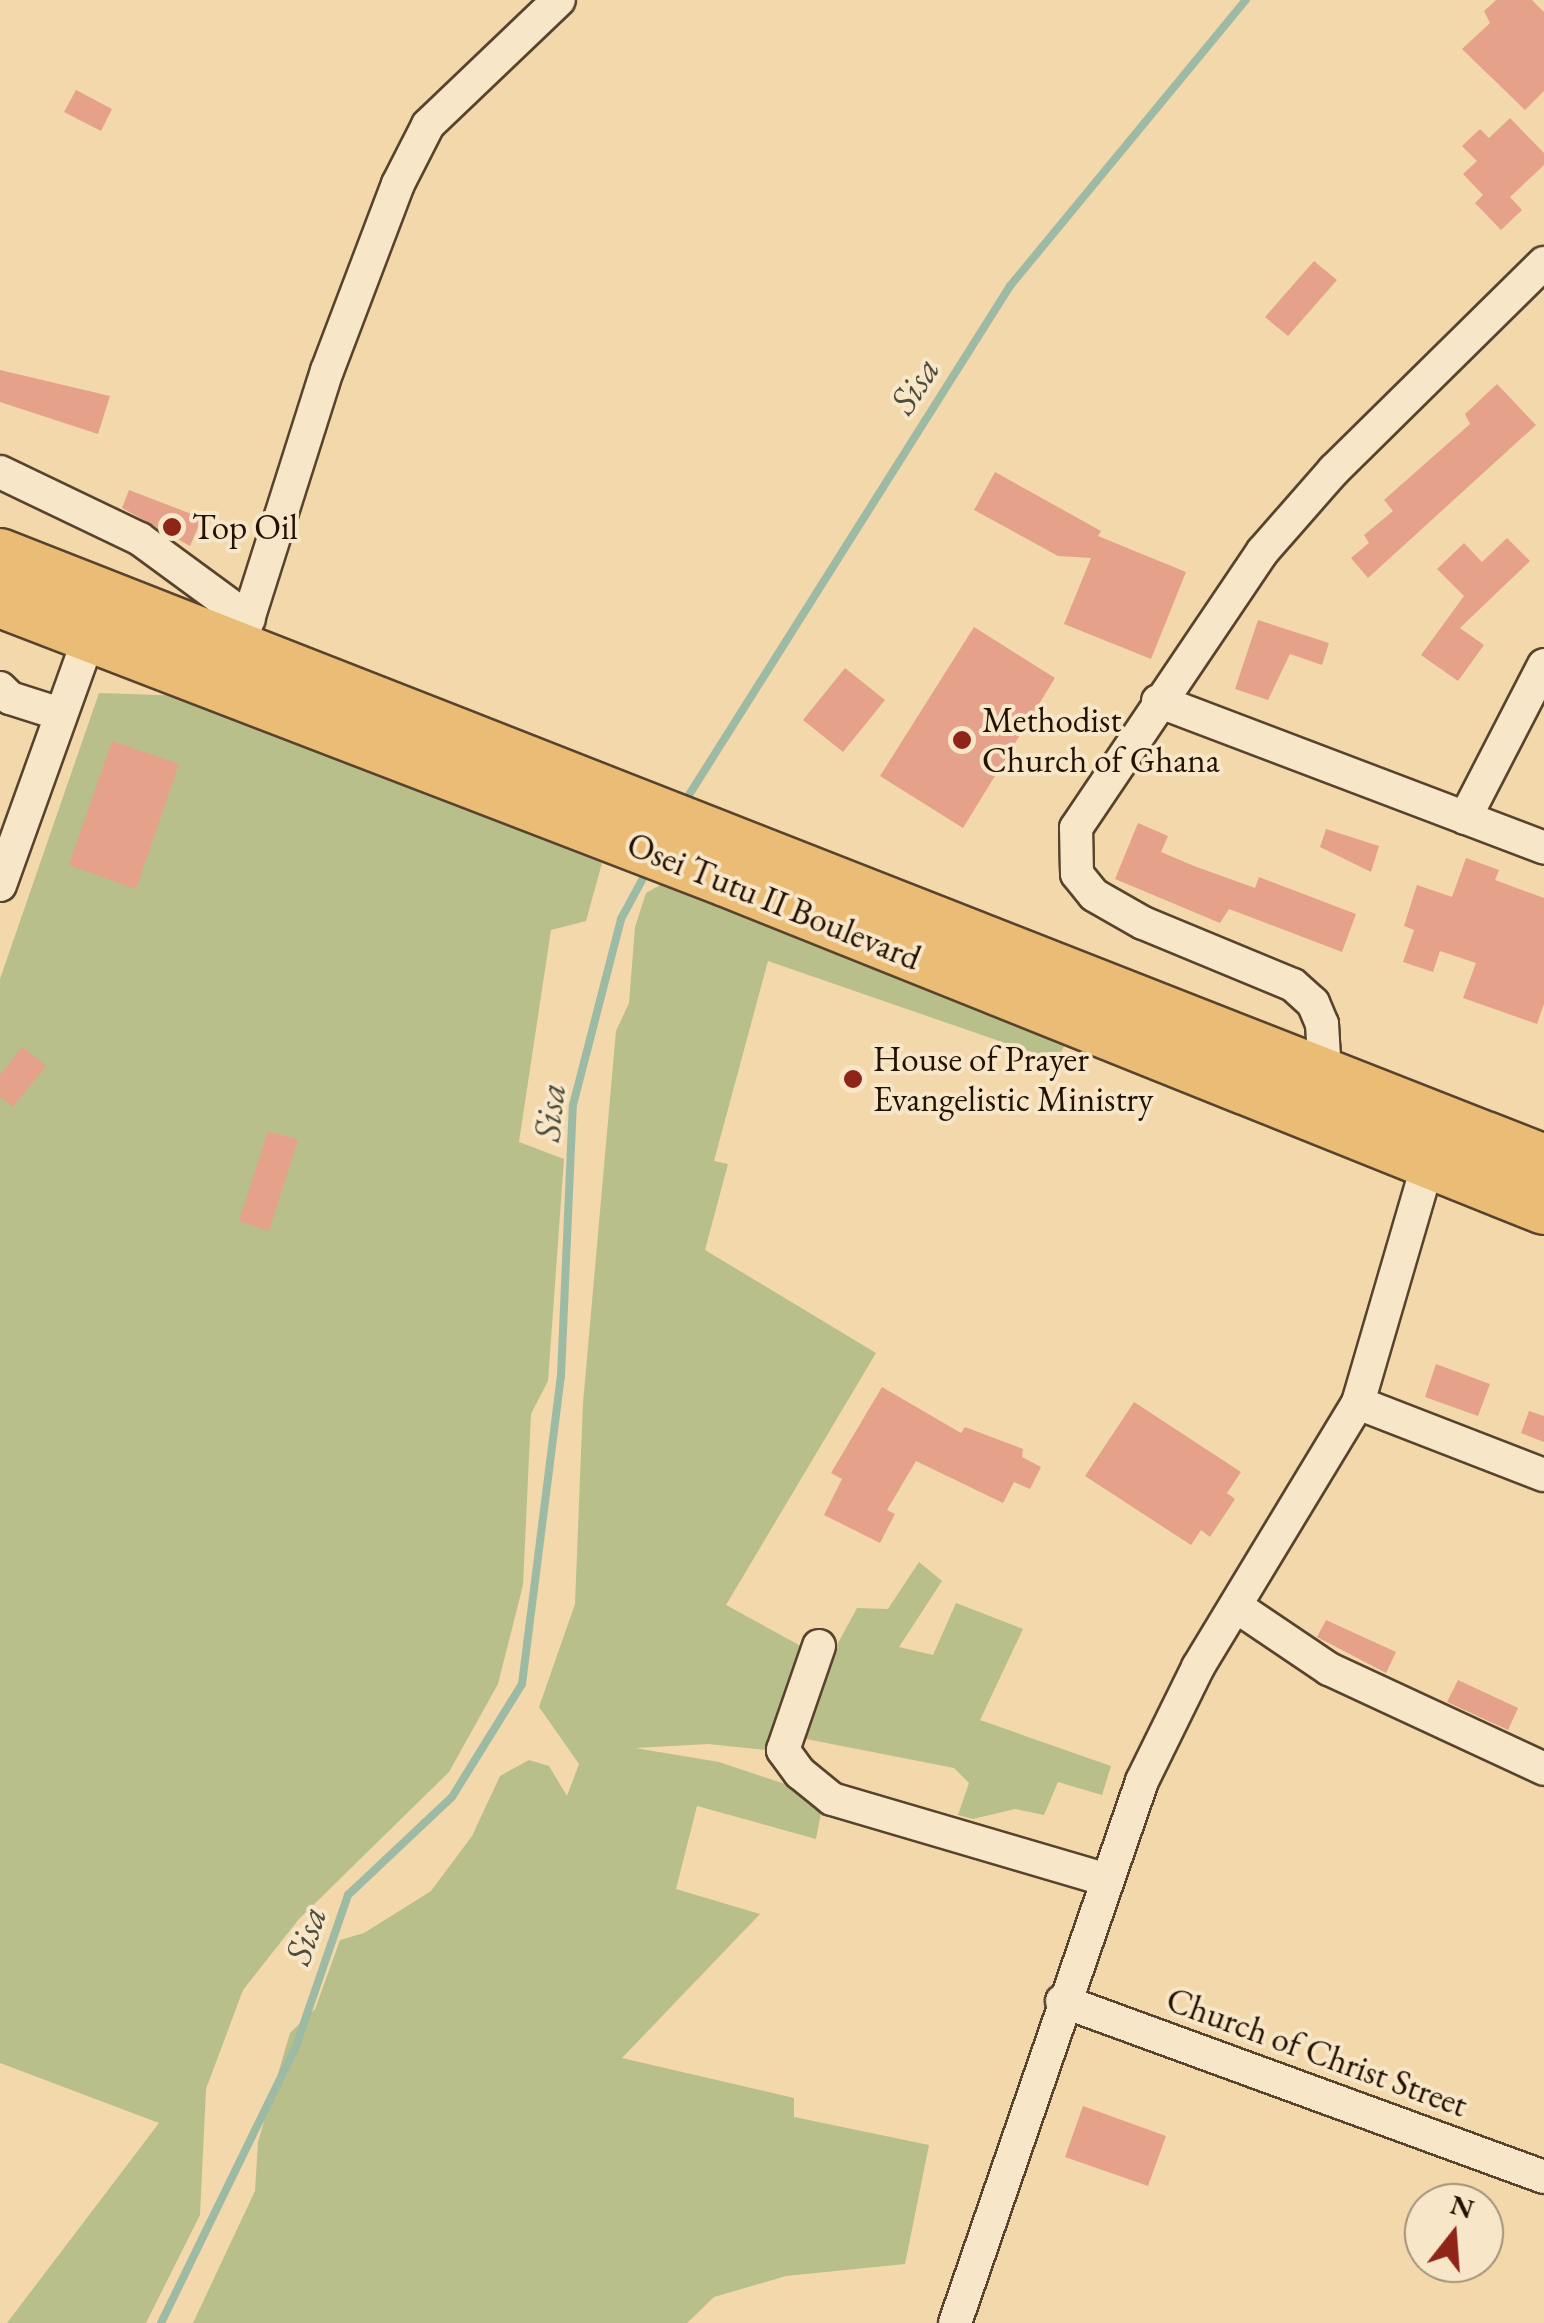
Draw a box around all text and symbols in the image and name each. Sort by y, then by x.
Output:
water label: Sisa [879,348,949,422]
place label: Top Oil [192,506,298,548]
marker: Top Oil [161,516,183,538]
place label: Methodist Church of Ghana [982,699,1220,781]
marker: Methodist Church of Ghana [951,729,973,751]
street label: Osei Tutu II Boulevard [621,823,927,979]
place label: House of Prayer Evangelistic Ministry [873,1038,1153,1120]
marker: House of Prayer Evangelistic Ministry [842,1068,864,1090]
water label: Sisa [523,1080,575,1144]
water label: Sisa [274,1900,336,1970]
street label: Church of Christ Street [1161,1978,1473,2126]
north arrow [1404,2183,1504,2283]
text: N [1446,2186,1478,2227]

